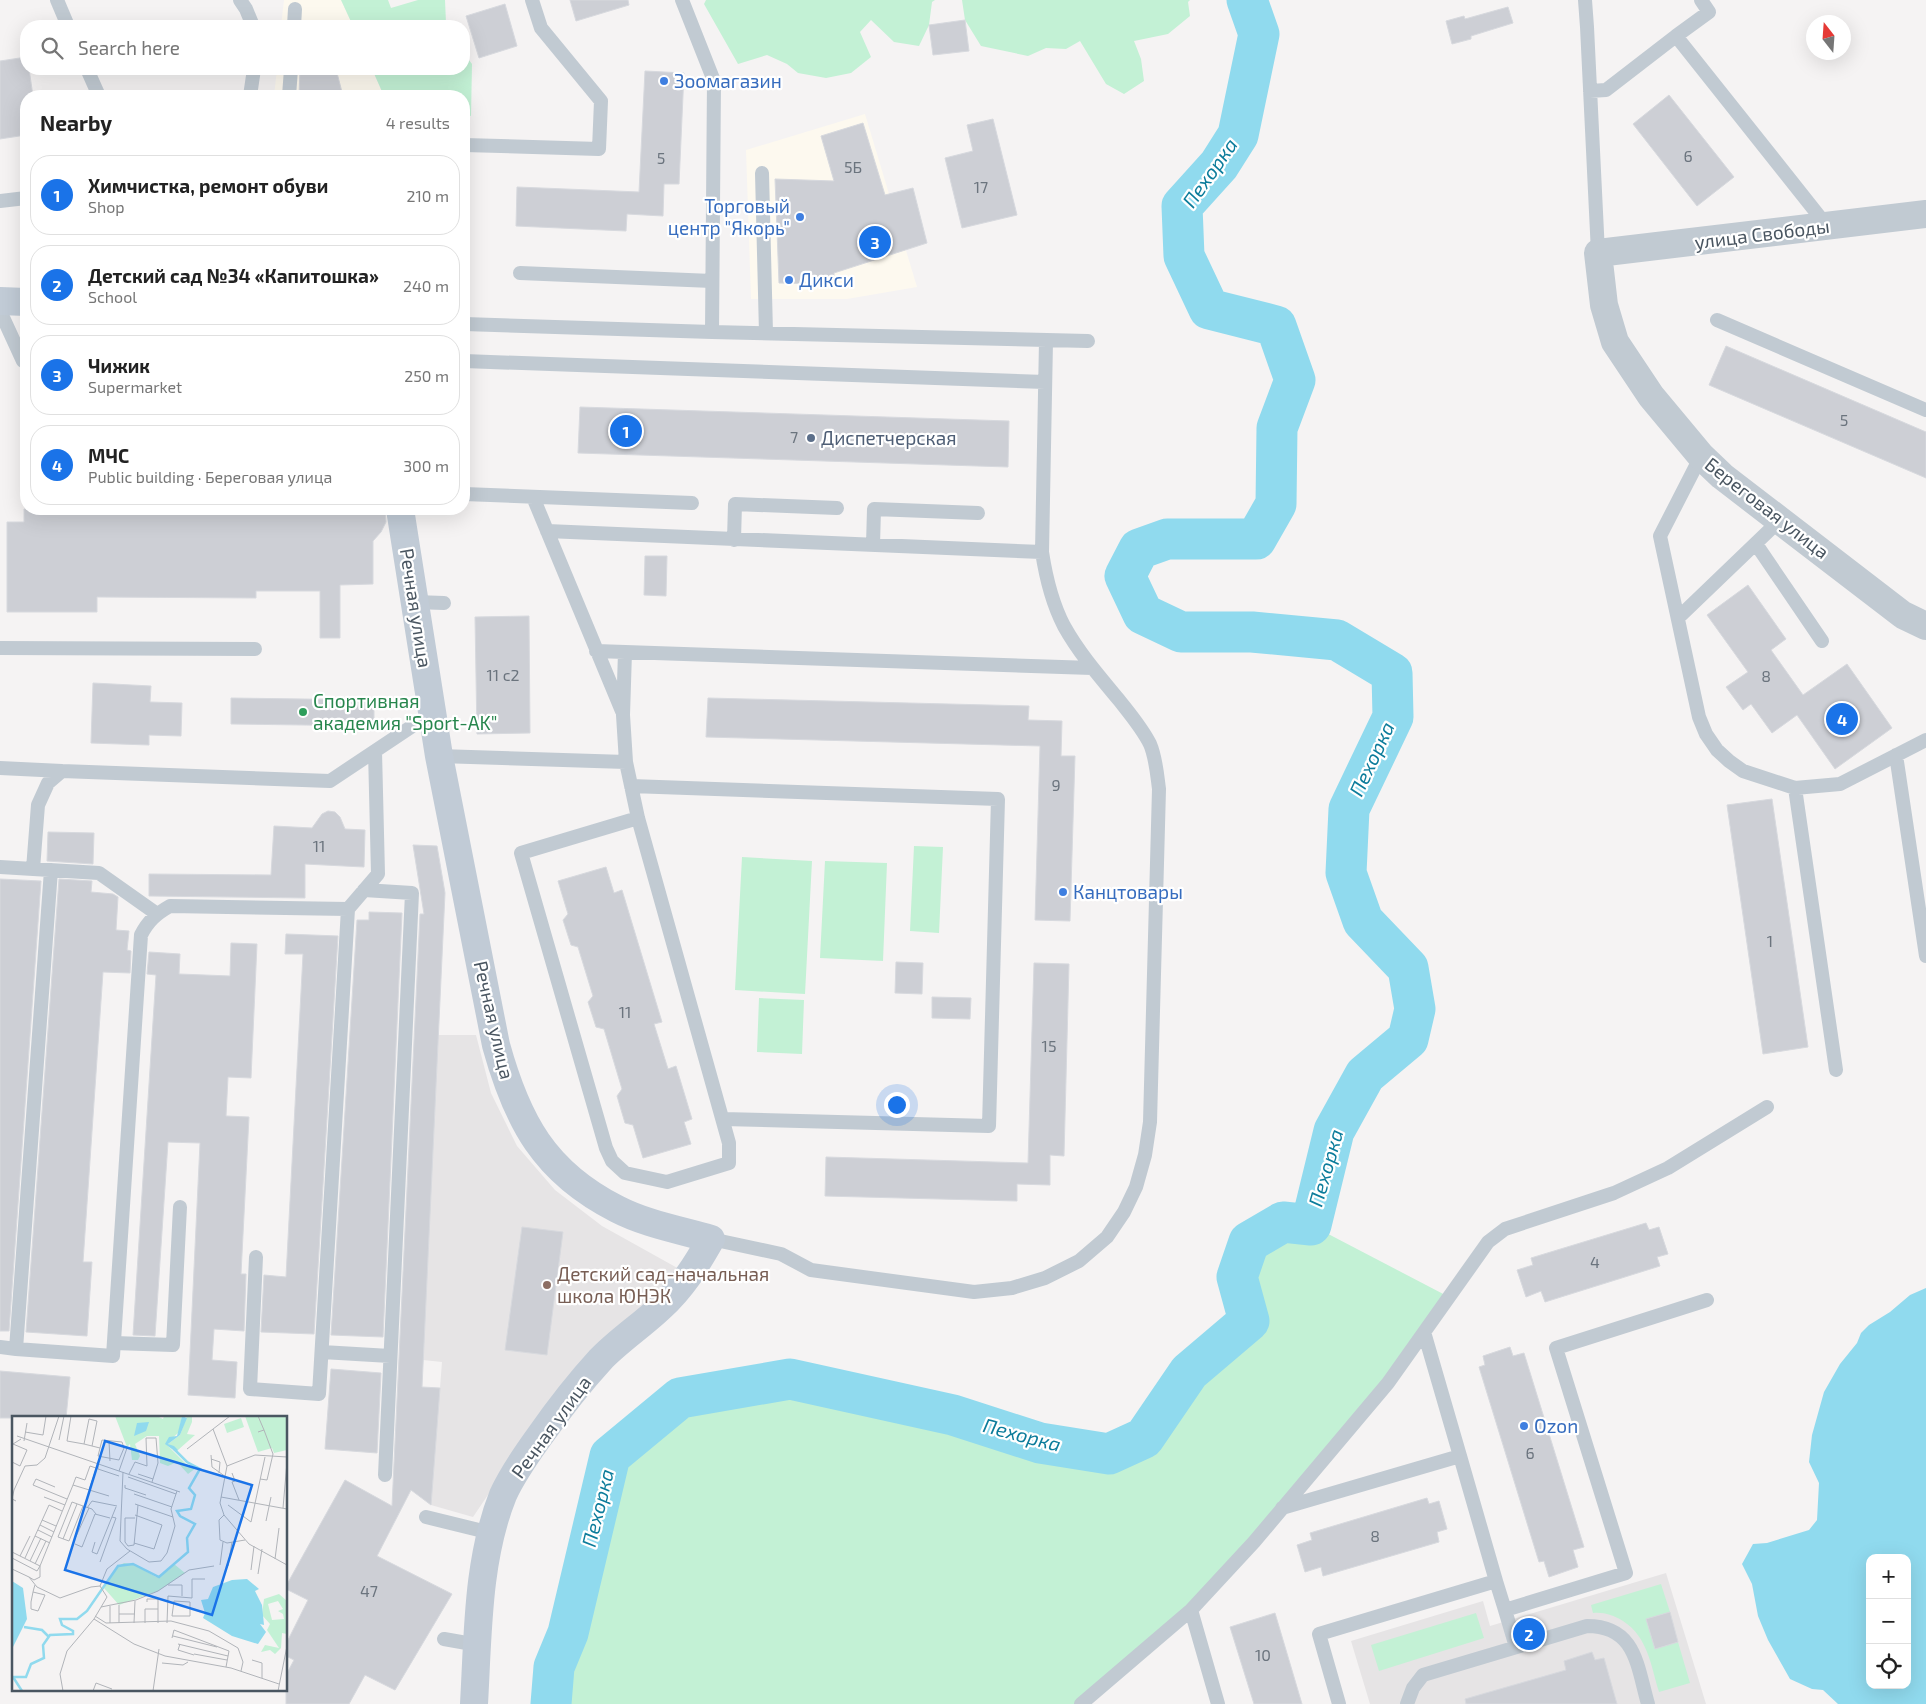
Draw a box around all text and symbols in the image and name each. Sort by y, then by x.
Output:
north arrow [1806,15,1851,60]
search box [20,20,470,75]
icon: search [38,34,66,62]
text: Search here [78,36,180,59]
place label: Зоомагазин [674,69,782,92]
marker: Зоомагазин [658,75,670,87]
text: Nearby [40,110,112,135]
text: 4 results [386,113,450,132]
water label: Пехорка [1177,133,1242,212]
house number: 6 [1683,146,1693,165]
house number: 5 [657,148,665,167]
house number: 5Б [844,157,862,176]
text: Химчистка, ремонт обуви [88,174,328,197]
house number: 17 [974,177,988,196]
text: 1 [54,186,60,205]
text: 210 m [406,186,449,205]
place label: Торговый центр "Якорь" [668,194,790,239]
text: Shop [88,197,125,216]
marker: Торговый центр "Якорь" [794,211,806,223]
street label: улица Свободы [1693,214,1831,254]
pin: 3 [859,223,891,261]
text: Детский сад №34 «Капитошка» [88,264,379,287]
place label: Дикси [799,268,854,291]
marker: Дикси [783,274,795,286]
text: 2 [52,276,62,295]
text: 240 m [403,276,449,295]
text: School [88,287,137,306]
text: Чижик [88,354,150,377]
text: 3 [52,366,62,385]
text: 250 m [404,366,449,385]
text: Supermarket [88,377,182,396]
house number: 5 [1840,410,1848,429]
pin: 1 [610,412,642,450]
place label: Диспетчерская [821,426,957,449]
house number: 7 [790,427,798,446]
marker: Диспетчерская [805,432,817,444]
text: МЧС [88,444,129,467]
street label: Береговая улица [1700,452,1834,564]
text: 4 [52,456,62,475]
text: 300 m [403,456,449,475]
text: Public building · Береговая улица [88,467,332,486]
street label: Речная улица [395,547,437,669]
house number: 11 с2 [486,665,520,684]
house number: 8 [1761,666,1771,685]
place label: Спортивная академия "Sport-AK" [313,689,497,734]
pin: 4 [1826,700,1858,738]
marker: Спортивная академия "Sport-AK" [297,706,309,718]
water label: Пехорка [1343,718,1399,800]
house number: 9 [1051,775,1061,794]
house number: 11 [313,836,325,855]
place label: Канцтовары [1073,880,1183,903]
marker: Канцтовары [1057,886,1069,898]
house number: 1 [1767,931,1773,950]
street label: Речная улица [469,959,519,1081]
house number: 11 [619,1002,631,1021]
house number: 15 [1042,1036,1056,1055]
your location [884,1092,910,1118]
water label: Пехорка [1303,1126,1348,1209]
house number: 4 [1590,1252,1600,1271]
place label: Детский сад-начальная школа ЮНЭК [557,1262,769,1307]
marker: Детский сад-начальная школа ЮНЭК [541,1279,553,1291]
street label: Речная улица [506,1371,596,1483]
water label: Пехорка [981,1412,1064,1456]
place label: Ozon [1534,1414,1578,1437]
inset map [12,1416,288,1692]
marker: Ozon [1518,1420,1530,1432]
house number: 6 [1525,1443,1535,1462]
water label: Пехорка [576,1466,618,1549]
house number: 8 [1370,1526,1380,1545]
map controls [1866,1554,1911,1689]
button: + [1866,1554,1911,1599]
house number: 47 [360,1581,378,1600]
button: − [1866,1599,1911,1644]
pin: 2 [1513,1615,1545,1653]
button: locate [1866,1644,1911,1689]
house number: 10 [1255,1645,1271,1664]

